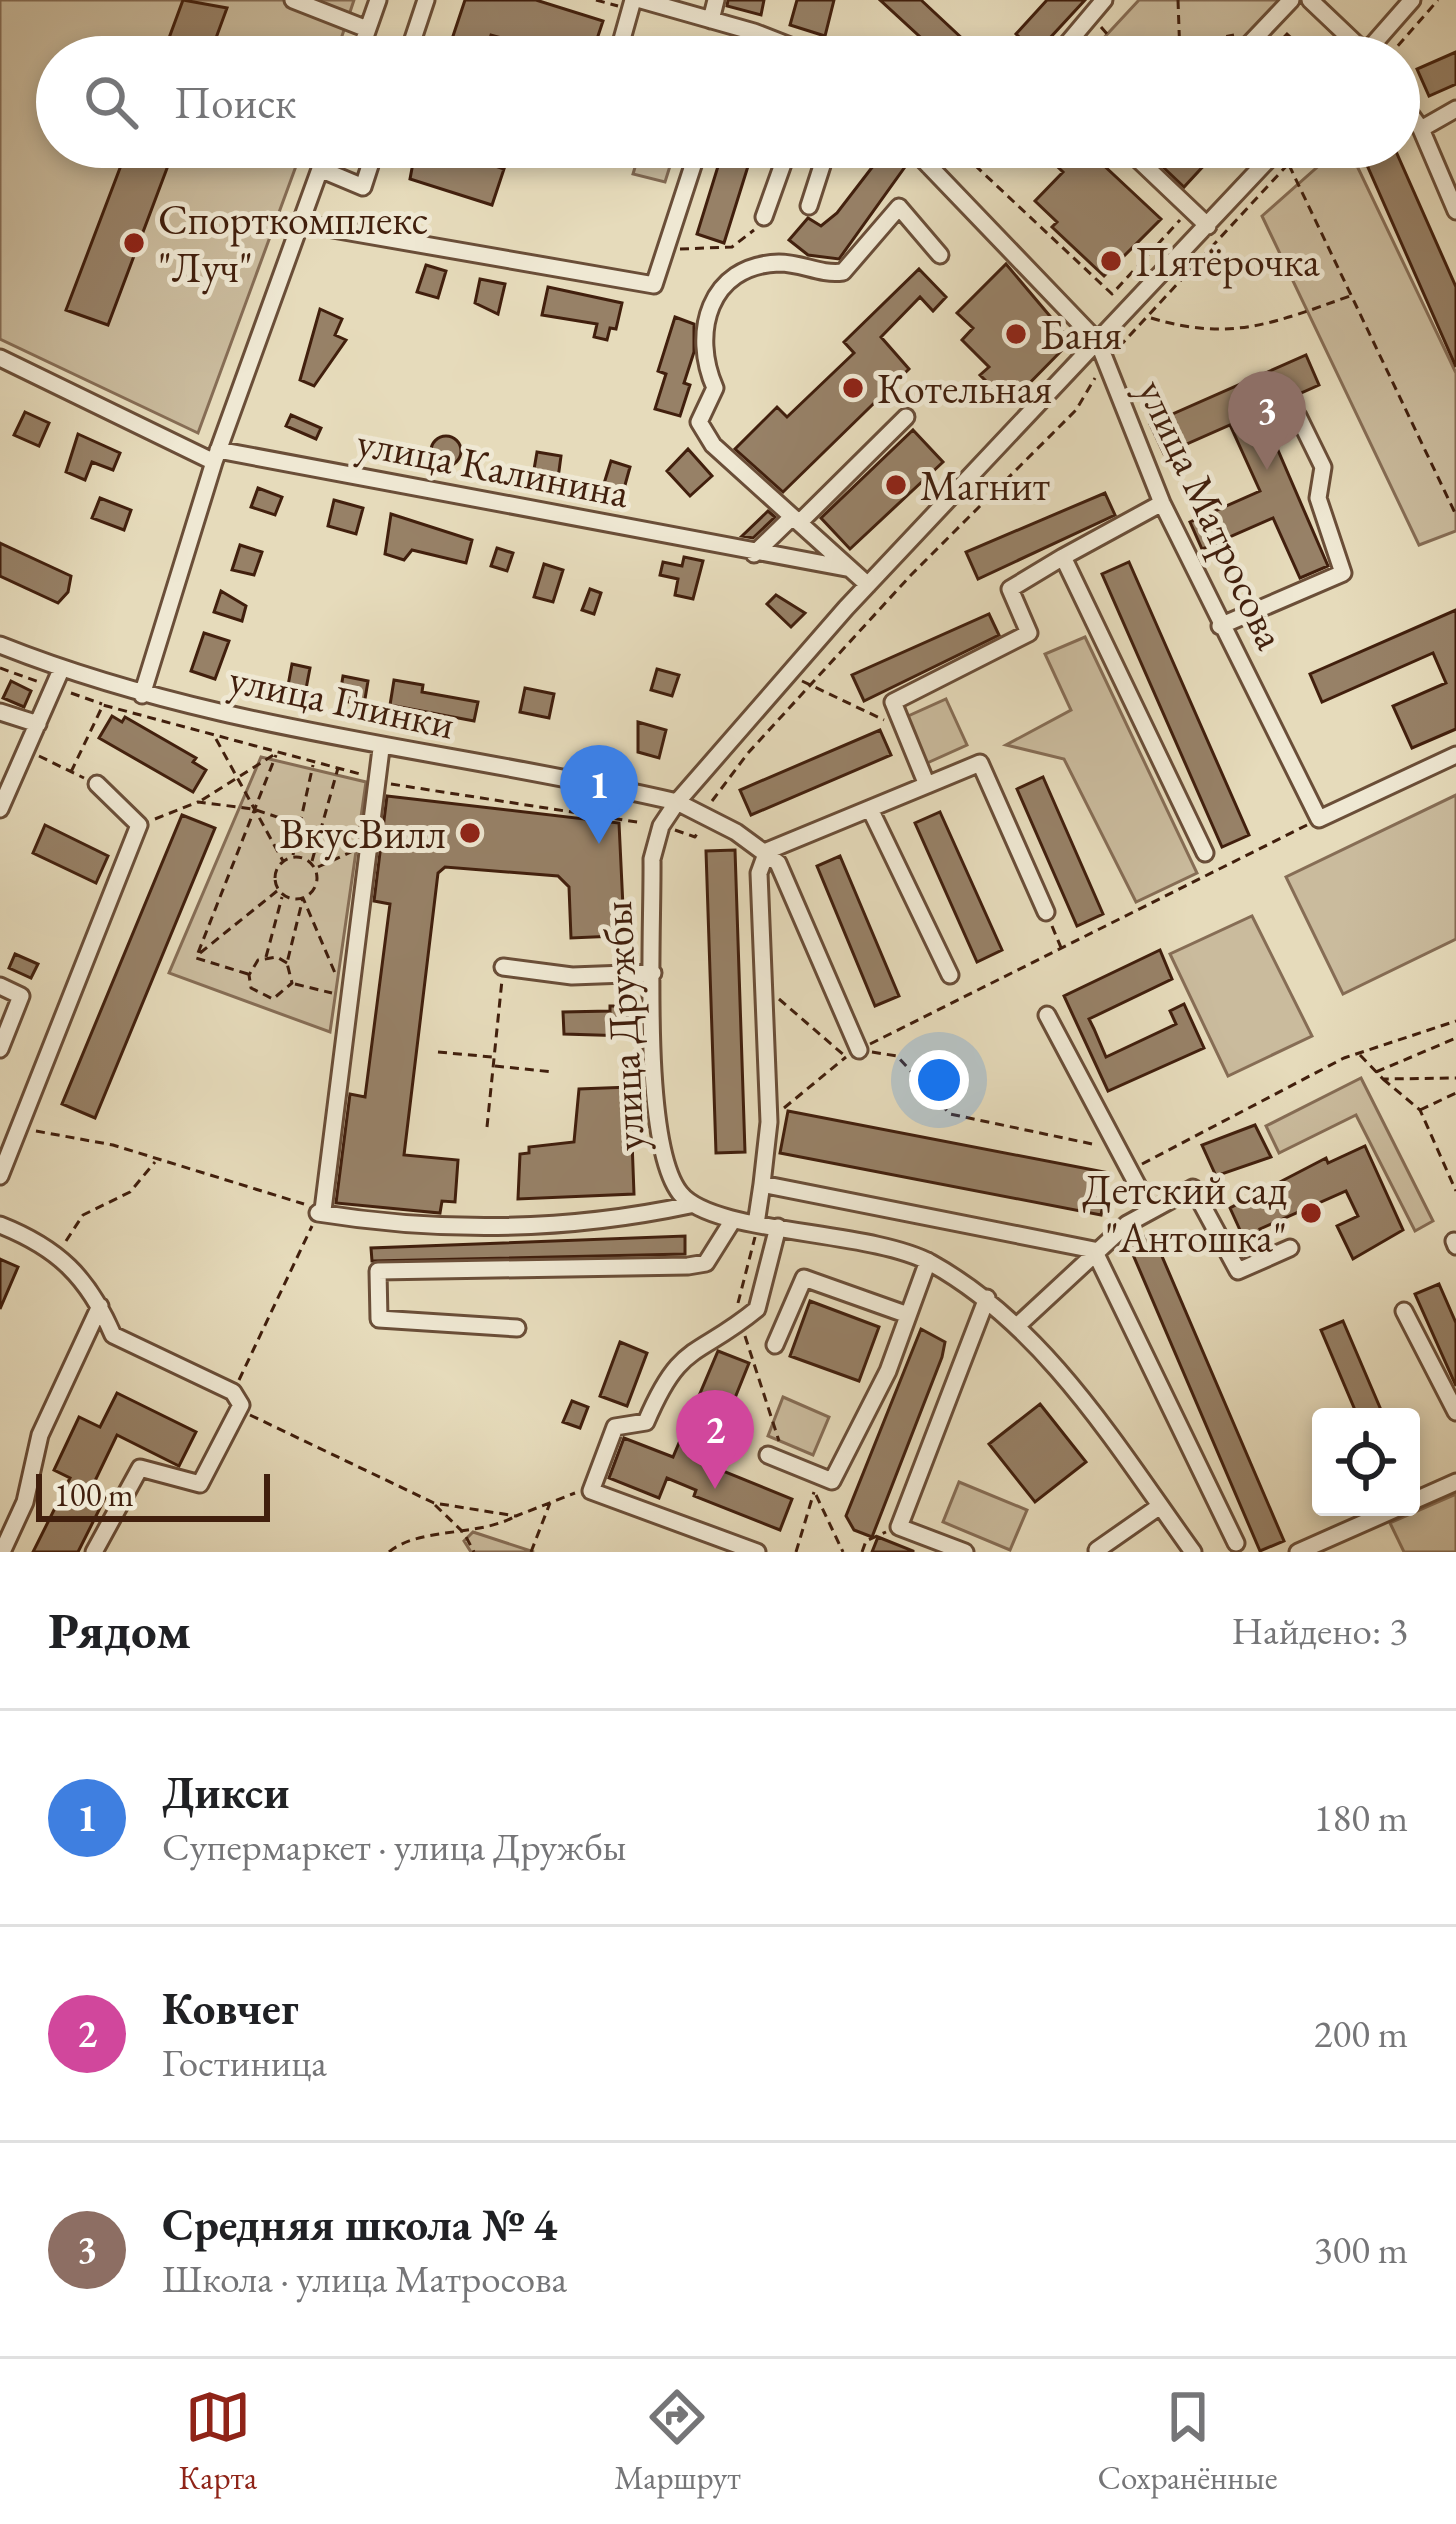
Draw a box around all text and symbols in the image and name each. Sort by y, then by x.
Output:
search box [36,36,1420,168]
icon: search [78,69,144,135]
text: Поиск [174,73,296,131]
place label: Спорткомплекс "Луч" [158,192,429,295]
marker: Спорткомплекс "Луч" [121,230,147,256]
place label: Пятёрочка [1135,234,1320,289]
marker: Пятёрочка [1098,248,1124,274]
place label: Баня [1040,307,1122,362]
marker: Баня [1003,321,1029,347]
place label: Котельная [877,361,1052,416]
street label: улица Матросова [1125,370,1299,658]
pin: 3 [1228,371,1306,470]
marker: Котельная [840,375,866,401]
street label: улица Калинина [352,414,634,520]
place label: Магнит [920,458,1050,513]
marker: Магнит [883,472,909,498]
street label: улица Глинки [224,650,460,752]
pin: 1 [560,745,638,844]
place label: ВкусВилл [280,806,446,861]
marker: ВкусВилл [457,820,483,846]
street label: улица Дружбы [589,900,657,1152]
your location [909,1050,969,1110]
place label: Детский сад "Антошка" [1082,1162,1287,1265]
marker: Детский сад "Антошка" [1298,1200,1324,1226]
pin: 2 [676,1390,754,1489]
map controls [1312,1408,1420,1516]
button: locate [1312,1408,1420,1516]
scale bar [36,1468,270,1521]
text: 100 m [54,1473,134,1516]
text: Рядом [48,1597,191,1663]
text: Найдено: 3 [1231,1605,1408,1656]
text: Дикси [162,1763,290,1821]
text: 1 [77,1792,97,1843]
text: 180 m [1314,1792,1408,1843]
text: Супермаркет · улица Дружбы [162,1821,626,1872]
text: Ковчег [162,1979,299,2037]
text: 2 [77,2008,97,2059]
text: 200 m [1314,2008,1408,2059]
text: Гостиница [162,2037,327,2088]
text: Средняя школа № 4 [162,2195,557,2253]
text: 3 [77,2224,97,2275]
text: 300 m [1314,2224,1408,2275]
text: Школа · улица Матросова [162,2253,567,2304]
tab: Карта [178,2384,257,2499]
tab: Маршрут [614,2384,741,2499]
tab: Сохранённые [1098,2384,1278,2499]

